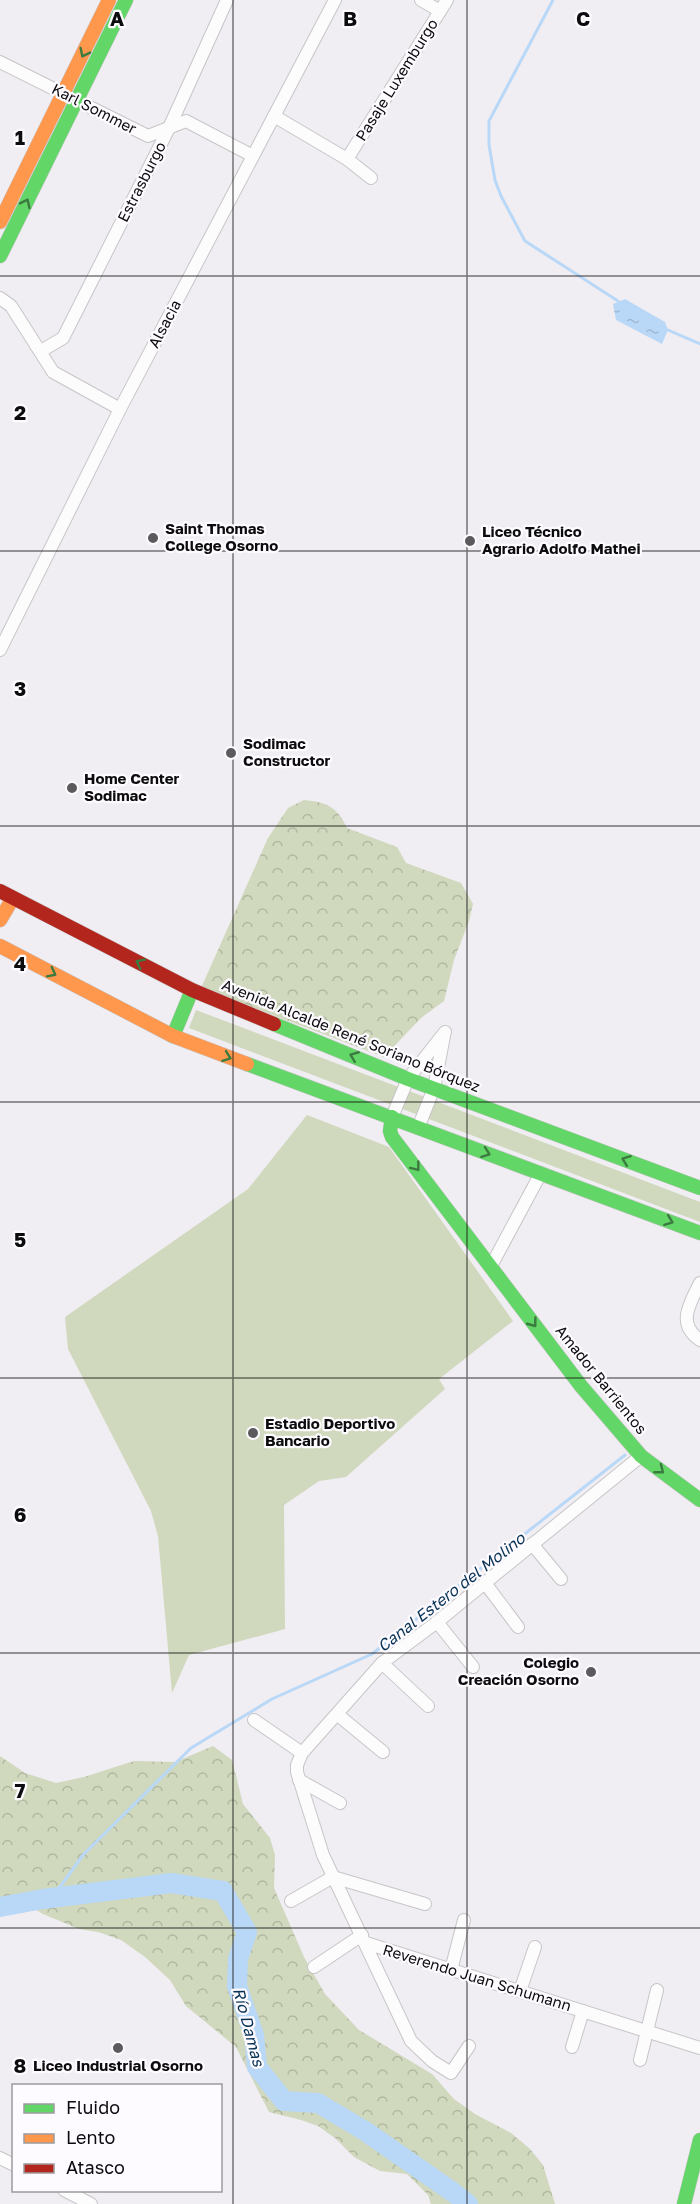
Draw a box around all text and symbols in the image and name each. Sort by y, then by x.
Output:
text: A [110,6,124,30]
text: B [343,6,357,30]
text: C [576,6,590,30]
street label: Pasaje Luxemburgo [351,15,441,144]
one-way arrow [79,46,91,57]
street label: Karl Sommer [49,79,140,137]
text: 1 [15,125,25,149]
street label: Estrasburgo [113,138,169,225]
one-way arrow [18,199,30,210]
street label: Alsacia [144,297,184,351]
text: 2 [14,400,26,424]
place label: Saint Thomas College Osorno [165,519,278,554]
place label: Liceo Técnico Agrario Adolfo Mathei [482,522,641,557]
marker: Saint Thomas College Osorno [146,531,160,545]
marker: Liceo Técnico Agrario Adolfo Mathei [463,534,477,548]
text: 3 [14,676,26,700]
place label: Sodimac Constructor [243,734,330,769]
marker: Sodimac Constructor [224,746,238,760]
place label: Home Center Sodimac [84,769,180,804]
marker: Home Center Sodimac [65,781,79,795]
text: 4 [14,951,26,975]
one-way arrow [135,959,146,971]
one-way arrow [46,966,56,977]
street label: Avenida Alcalde René Soriano Bórquez [220,975,483,1095]
one-way arrow [221,1050,232,1063]
one-way arrow [349,1051,359,1064]
one-way arrow [480,1146,491,1158]
one-way arrow [621,1155,631,1168]
one-way arrow [408,1160,419,1171]
one-way arrow [663,1214,674,1227]
text: 5 [14,1227,26,1251]
one-way arrow [526,1316,537,1327]
street label: Amador Barrientos [552,1321,651,1437]
place label: Estadio Deportivo Bancario [265,1414,395,1449]
marker: Estadio Deportivo Bancario [246,1426,260,1440]
one-way arrow [653,1463,664,1474]
text: 6 [14,1502,26,1526]
water label: Canal Estero del Molino [373,1527,530,1656]
place label: Colegio Creación Osorno [458,1653,579,1688]
marker: Colegio Creación Osorno [584,1665,598,1679]
text: 7 [15,1778,26,1802]
street label: Reverendo Juan Schumann [381,1940,574,2014]
water label: Río Damas [229,1985,269,2070]
marker: Liceo Industrial Osorno [111,2041,125,2055]
text: 8 [14,2053,26,2077]
place label: Liceo Industrial Osorno [33,2056,203,2074]
legend [12,2084,222,2192]
text: Fluido [66,2096,120,2118]
text: Lento [66,2126,115,2148]
text: Atasco [66,2156,125,2178]

